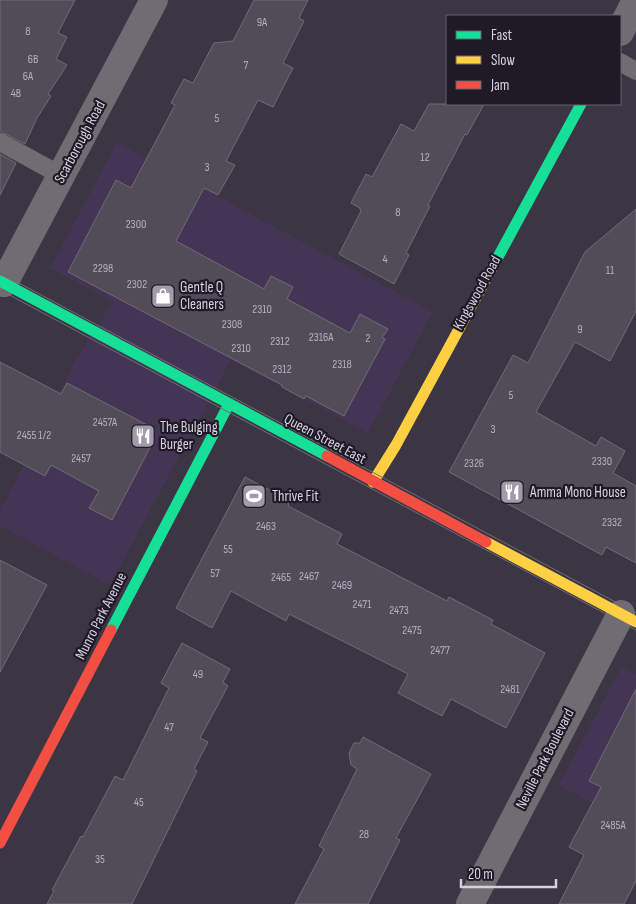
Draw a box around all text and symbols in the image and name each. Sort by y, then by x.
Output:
house number: 9A [257,15,268,30]
legend [446,15,621,105]
house number: 8 [25,24,31,39]
text: Fast [491,26,513,45]
text: Slow [491,51,515,70]
house number: 6B [28,52,38,67]
house number: 7 [244,58,249,73]
house number: 6A [23,69,34,84]
text: Jam [490,76,509,95]
house number: 4B [11,86,21,101]
street label: Scarborough Road [50,97,110,187]
house number: 5 [215,111,220,126]
house number: 12 [420,150,430,165]
house number: 3 [204,160,210,175]
house number: 8 [395,205,401,220]
house number: 2300 [126,217,146,232]
house number: 4 [382,252,388,267]
street label: Kingswood Road [449,253,505,333]
house number: 2298 [93,261,113,276]
house number: 11 [606,263,615,278]
house number: 2302 [127,277,147,292]
place label: Gentle Q Cleaners [180,278,224,314]
shop icon: Gentle Q Cleaners [150,283,176,309]
house number: 2310 [252,302,272,317]
house number: 2308 [222,317,242,332]
house number: 9 [577,322,583,337]
house number: 2316A [309,330,334,345]
house number: 2 [366,331,371,346]
house number: 2312 [270,334,290,349]
house number: 2310 [231,341,251,356]
house number: 2318 [332,357,352,372]
house number: 2312 [272,362,292,377]
house number: 5 [509,388,514,403]
street label: Queen Street East [281,409,370,469]
house number: 2457A [93,415,118,430]
place label: The Bulging Burger [160,418,218,454]
house number: 3 [490,422,496,437]
restaurant icon: The Bulging Burger [130,423,156,449]
house number: 2455 1/2 [17,428,51,443]
house number: 2457 [71,451,91,466]
house number: 2330 [592,454,612,469]
house number: 2326 [464,456,484,471]
restaurant icon: Amma Mono House [499,479,525,505]
sports icon: Thrive Fit [241,483,267,509]
place label: Amma Mono House [529,483,626,502]
place label: Thrive Fit [272,487,319,506]
house number: 2332 [602,515,622,530]
house number: 2463 [256,519,276,534]
house number: 55 [223,542,233,557]
house number: 57 [210,566,220,581]
street label: Munro Park Avenue [71,569,131,663]
house number: 2467 [299,569,319,584]
house number: 2465 [271,570,291,585]
house number: 2469 [332,578,352,593]
house number: 2471 [353,597,372,612]
house number: 2473 [389,603,409,618]
house number: 2475 [402,623,422,638]
house number: 2477 [430,643,450,658]
house number: 49 [193,667,203,682]
house number: 2481 [500,682,520,697]
street label: Neville Park Boulevard [512,706,578,812]
house number: 47 [164,720,174,735]
house number: 45 [134,795,144,810]
house number: 2485A [600,818,626,833]
house number: 28 [359,827,369,842]
house number: 35 [95,852,105,867]
scale bar [461,856,556,888]
text: 20 m [468,865,493,884]

